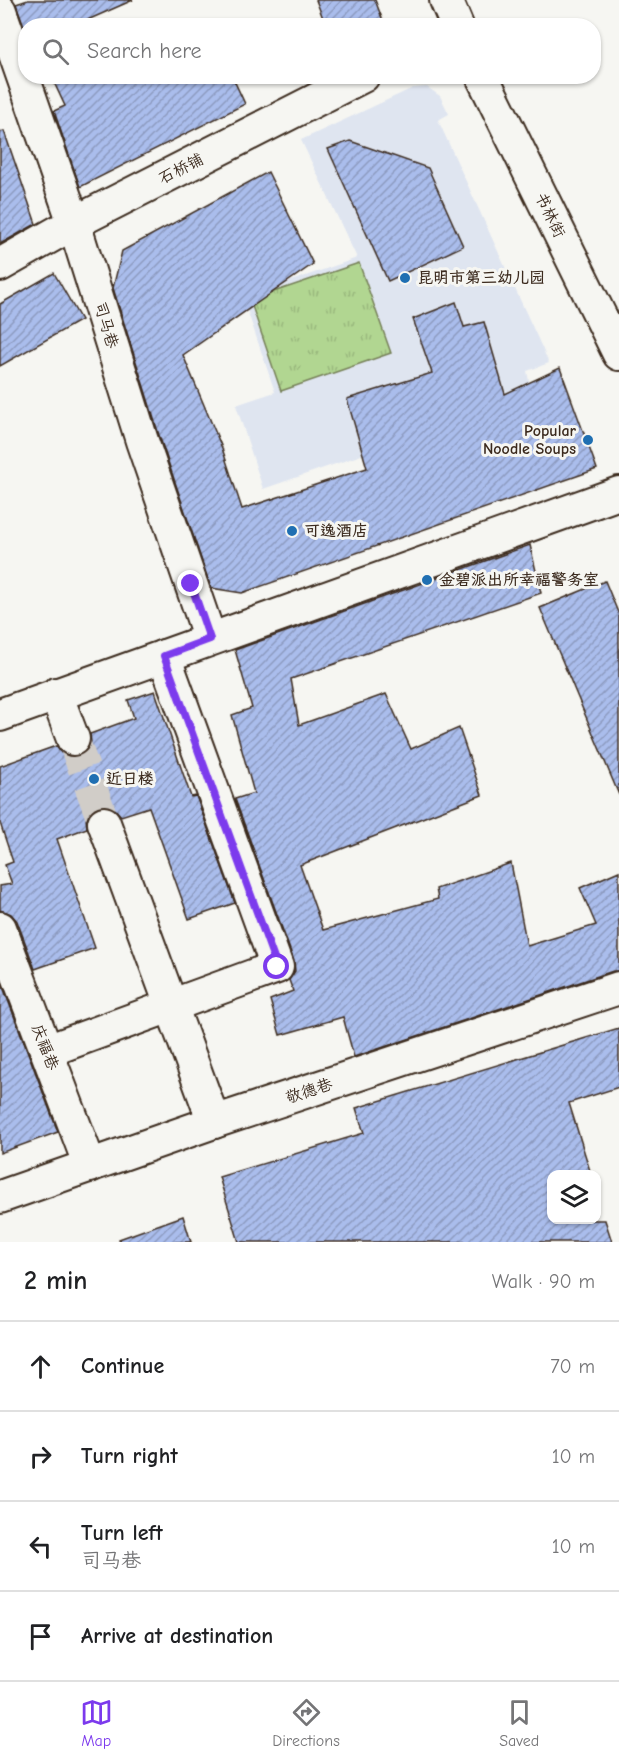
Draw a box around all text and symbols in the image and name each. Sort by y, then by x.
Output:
search box [18,18,601,84]
icon: search [39,35,72,68]
text: Search here [87,38,202,64]
street label: 石桥铺 [156,150,206,188]
street label: 书林街 [531,189,569,241]
place label: 昆明市第三幼儿园 [417,269,545,287]
marker: 昆明市第三幼儿园 [398,271,412,285]
street label: 司马巷 [90,299,122,351]
place label: Popular Noodle Soups [483,422,577,458]
marker: Popular Noodle Soups [581,433,595,447]
place label: 可逸酒店 [304,522,368,540]
marker: 可逸酒店 [285,524,299,538]
route end [177,570,203,596]
place label: 金碧派出所幸福警务室 [439,571,599,589]
marker: 金碧派出所幸福警务室 [420,573,434,587]
place label: 近日楼 [106,770,154,788]
marker: 近日楼 [87,772,101,786]
route start [263,953,289,979]
street label: 庆福巷 [28,1021,62,1073]
street label: 敬德巷 [283,1075,335,1107]
map controls [547,1170,601,1224]
button: layers [547,1170,601,1224]
text: 2 min [24,1266,87,1296]
text: Walk · 90 m [492,1270,595,1293]
icon: ahead [24,1350,57,1383]
text: Continue [81,1353,164,1379]
text: 70 m [550,1355,595,1378]
icon: right [24,1440,57,1473]
text: Turn right [81,1443,178,1469]
text: 10 m [552,1445,595,1468]
text: Turn left [81,1520,163,1546]
icon: left [24,1530,57,1563]
text: 10 m [552,1535,595,1558]
text: 司马巷 [81,1549,141,1572]
icon: arrive [24,1620,57,1653]
text: Arrive at destination [81,1623,273,1649]
tab: Map [80,1696,113,1750]
tab: Directions [272,1696,340,1750]
tab: Saved [499,1696,539,1750]

